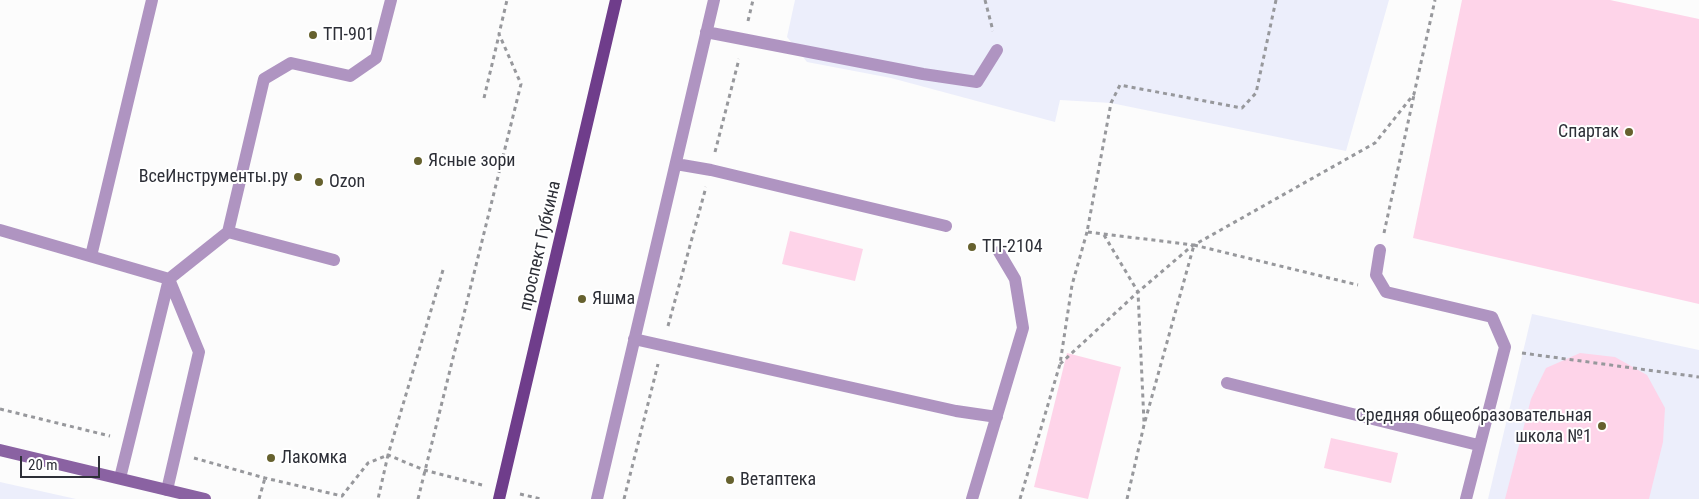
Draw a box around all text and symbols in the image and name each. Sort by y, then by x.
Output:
place label: ТП-901 [323,24,375,46]
marker: ТП-901 [307,29,319,41]
place label: Спартак [1558,121,1619,143]
marker: Спартак [1623,126,1635,138]
place label: Ясные зори [428,150,516,172]
marker: Ясные зори [412,155,424,167]
place label: ВсеИнструменты.ру [139,166,288,188]
marker: ВсеИнструменты.ру [292,171,304,183]
place label: Ozon [329,171,365,193]
marker: Ozon [313,176,325,188]
street label: проспект Губкина [516,179,566,313]
place label: ТП-2104 [982,236,1043,258]
marker: ТП-2104 [966,241,978,253]
place label: Яшма [592,288,635,310]
marker: Яшма [576,293,588,305]
place label: Средняя общеобразовательная школа №1 [1356,405,1592,448]
marker: Средняя общеобразовательная школа №1 [1596,420,1608,432]
scale bar [22,446,102,478]
place label: Лакомка [281,447,347,469]
marker: Лакомка [265,452,277,464]
text: 20 m [28,456,58,474]
place label: Ветаптека [740,469,816,491]
marker: Ветаптека [724,474,736,486]

